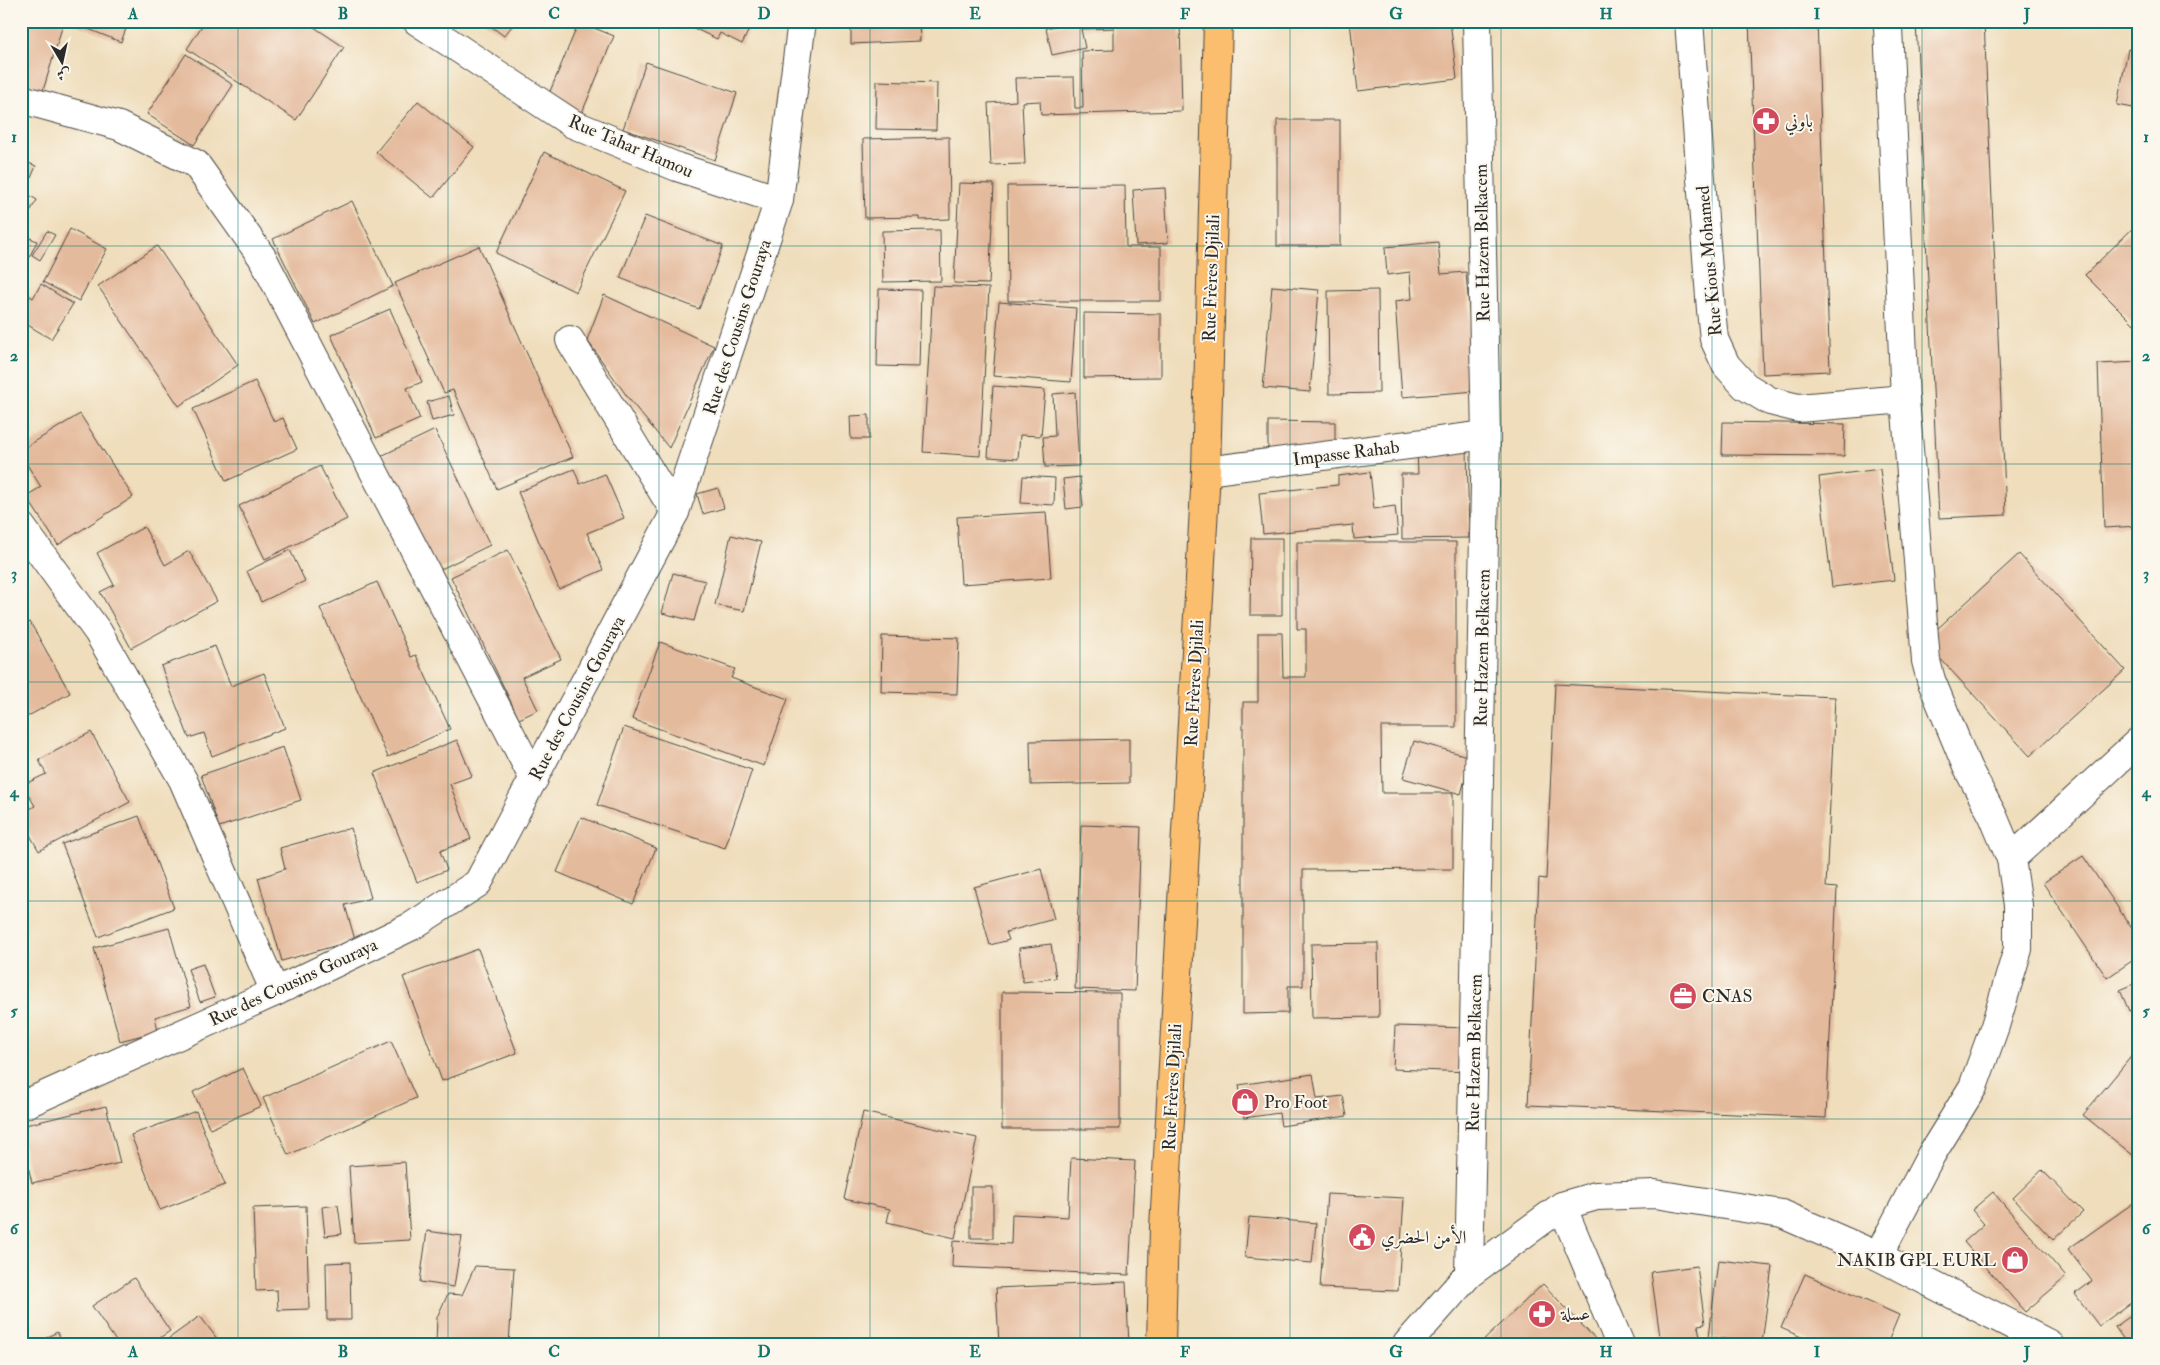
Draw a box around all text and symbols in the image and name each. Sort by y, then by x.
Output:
text: A [127,4,139,24]
text: B [338,4,348,24]
text: C [548,4,560,24]
text: D [757,4,771,24]
text: E [969,4,981,24]
text: F [1180,4,1190,24]
text: G [1389,4,1403,24]
text: H [1599,4,1613,24]
text: I [1814,4,1821,24]
text: J [2023,4,2031,25]
north arrow [38,38,88,88]
text: ش [56,65,72,84]
pharmacy icon: باوني [1751,106,1781,136]
street label: Rue Tahar Hamou [565,110,697,183]
place label: باوني [1785,110,1813,136]
text: 1 [11,127,17,147]
text: 1 [2143,127,2149,147]
street label: Rue Hazem Belkacem [1470,164,1495,322]
street label: Rue Kious Mohamed [1691,184,1728,337]
street label: Rue Frères Djilali [1198,214,1225,342]
street label: Rue des Cousins Gouraya [698,236,777,418]
text: 2 [10,346,18,366]
text: 2 [2142,346,2150,366]
street label: Impasse Rahab [1291,436,1401,471]
text: 3 [11,564,17,584]
text: 3 [2143,564,2149,584]
street label: Rue Hazem Belkacem [1470,569,1495,727]
street label: Rue des Cousins Gouraya [524,611,631,785]
street label: Rue Frères Djilali [1180,619,1209,747]
text: 4 [9,782,20,802]
text: 4 [2141,782,2152,802]
street label: Rue des Cousins Gouraya [205,933,382,1032]
street label: Rue Hazem Belkacem [1462,974,1487,1132]
office icon: CNAS [1668,981,1698,1011]
place label: CNAS [1702,985,1752,1008]
text: 5 [10,1001,18,1021]
text: 5 [2142,1001,2150,1021]
street label: Rue Frères Djilali [1158,1023,1187,1151]
shop icon: Pro Foot [1230,1087,1260,1117]
place label: Pro Foot [1264,1091,1328,1114]
text: 6 [10,1219,20,1239]
text: 6 [2142,1219,2152,1239]
public building icon: الأمن الحضري [1347,1222,1377,1252]
place label: الأمن الحضري [1381,1224,1467,1252]
shop icon: NAKIB GPL EURL [2000,1245,2030,1275]
place label: NAKIB GPL EURL [1837,1249,1996,1272]
pharmacy icon: عسلة [1527,1299,1557,1329]
place label: عسلة [1560,1303,1590,1326]
text: A [127,1342,139,1362]
text: B [338,1342,348,1362]
text: C [548,1342,560,1362]
text: D [757,1342,771,1362]
text: E [969,1342,981,1362]
text: F [1180,1342,1190,1362]
text: G [1389,1342,1403,1362]
text: H [1599,1342,1613,1362]
text: I [1814,1342,1821,1362]
text: J [2023,1342,2031,1363]

